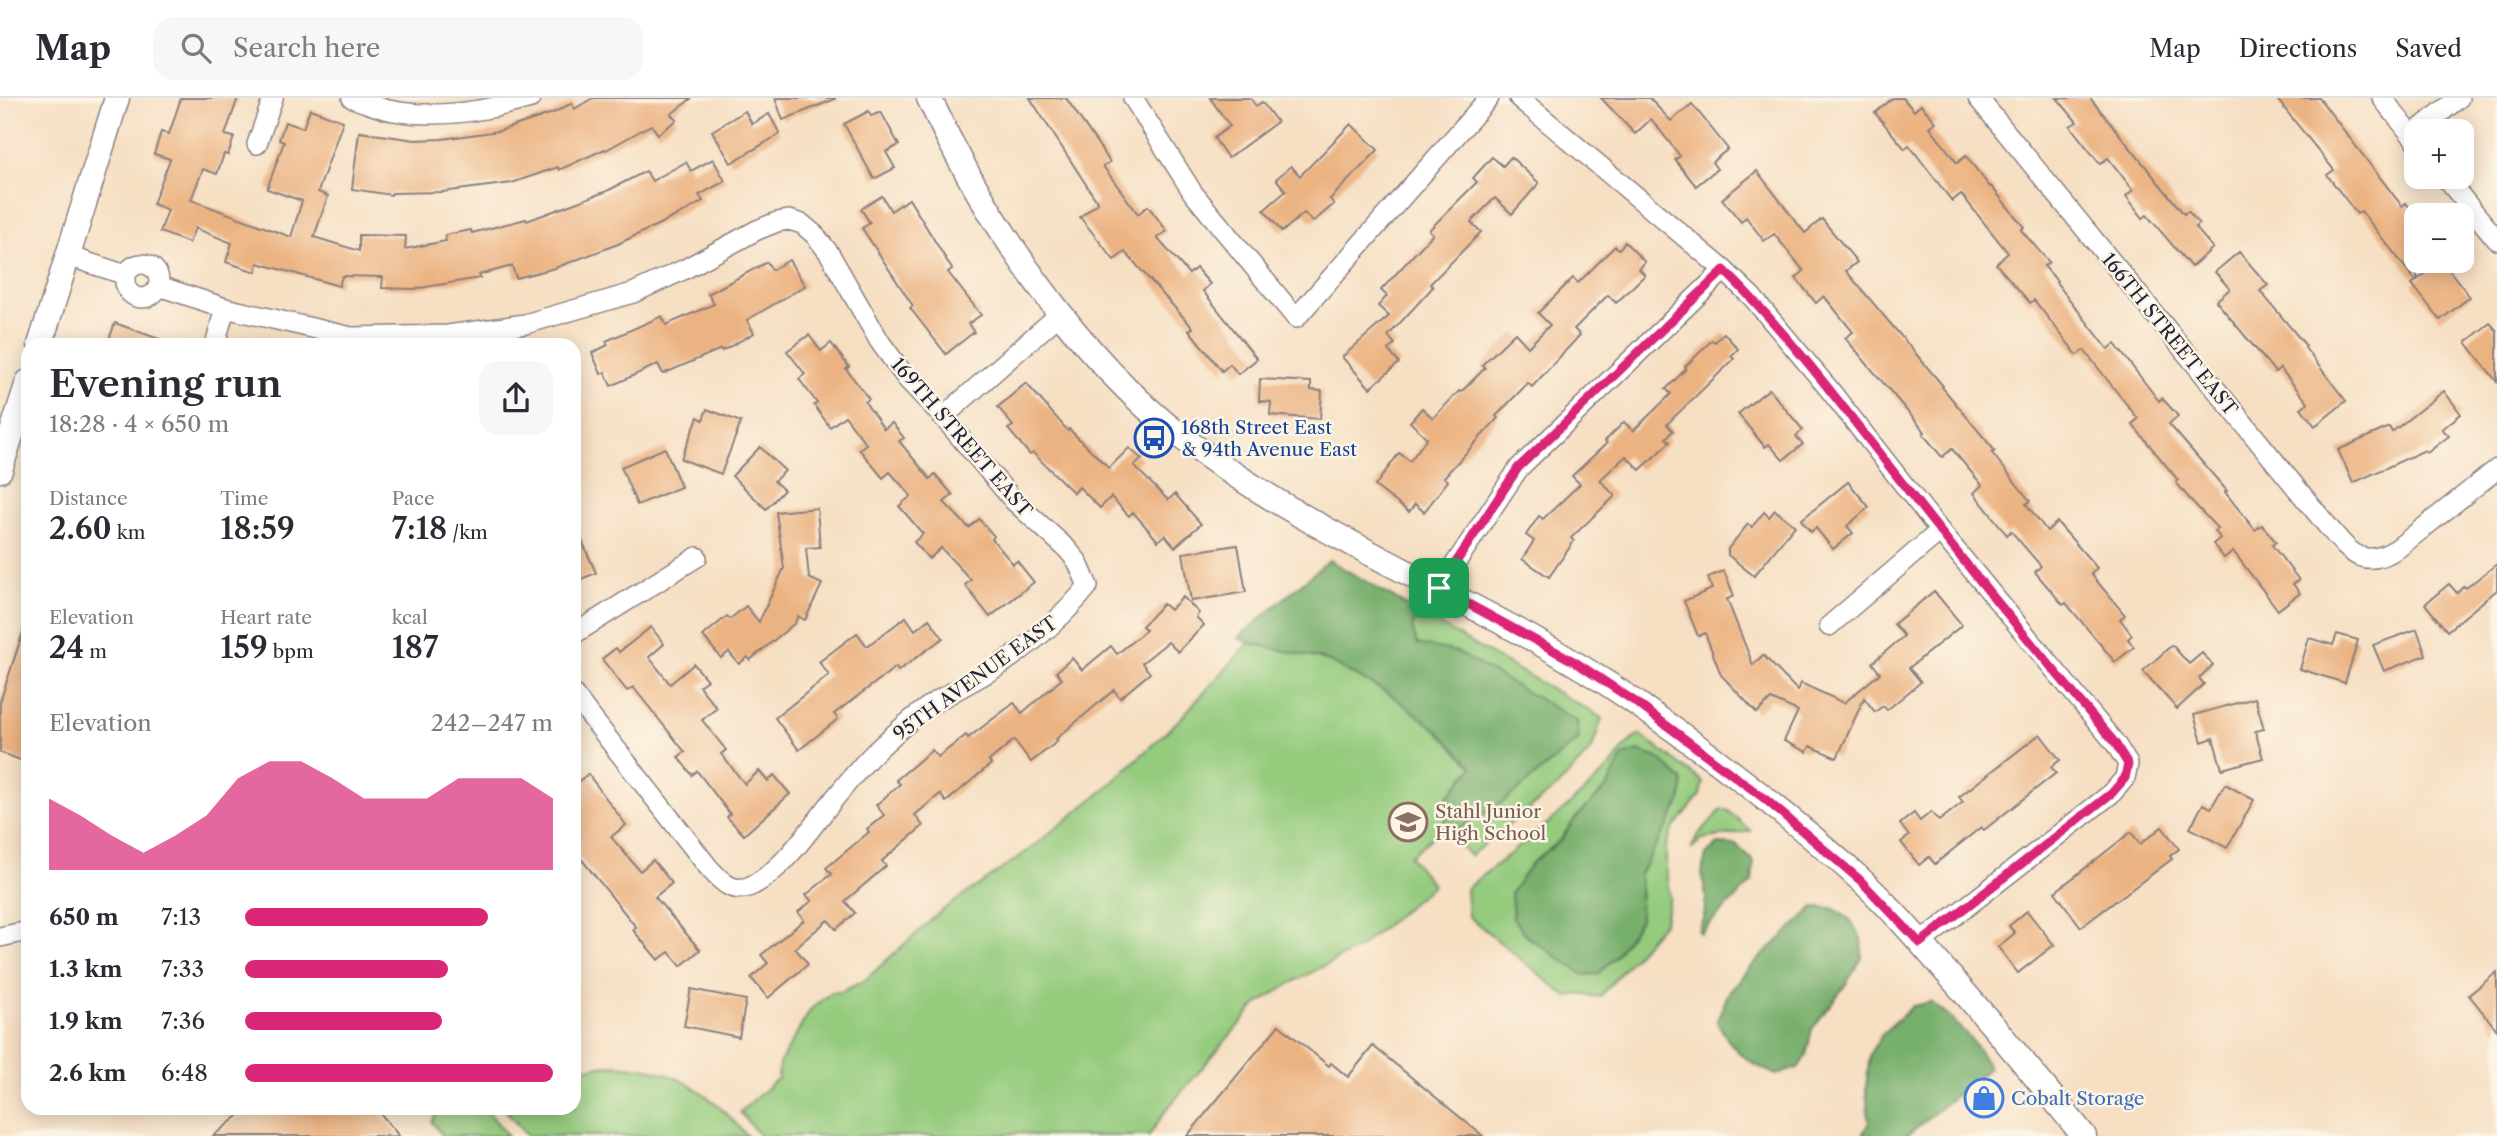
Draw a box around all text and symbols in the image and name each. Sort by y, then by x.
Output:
search box [153,17,643,80]
text: Map [35,28,111,69]
icon: search [177,29,215,67]
text: Search here [233,32,380,64]
text: Map [2149,34,2201,63]
text: Directions [2239,34,2357,63]
text: Saved [2395,34,2462,63]
map controls [2404,119,2474,273]
button: + [2404,119,2474,189]
button: − [2404,203,2474,273]
street label: 166TH STREET EAST [2097,248,2243,421]
street label: 169TH STREET EAST [886,353,1037,522]
text: Evening run [49,360,282,407]
button: share [479,361,553,435]
text: 18:28 · 4 × 650 m [49,410,229,438]
place label: 168th Street East & 94th Avenue East [1181,416,1357,461]
bus stop icon: 168th Street East & 94th Avenue East [1133,417,1175,459]
text: Distance [49,487,128,510]
text: Time [220,487,268,510]
text: Pace [392,487,435,510]
text: 2.60 [49,510,112,547]
text: 18:59 [220,510,295,547]
text: 7:18 [392,510,447,547]
text: km [112,521,145,544]
text: /km [447,521,488,544]
pin [1409,558,1469,618]
icon: arrive [1420,569,1458,607]
text: Elevation [49,606,134,629]
text: Heart rate [220,606,312,629]
text: kcal [392,606,428,629]
street label: 95TH AVENUE EAST [889,611,1062,746]
text: 24 [49,629,84,666]
text: 159 [220,629,268,666]
text: 187 [392,629,438,666]
text: m [84,640,107,663]
text: bpm [268,640,314,663]
text: Elevation [49,709,152,737]
text: 242–247 m [431,709,553,737]
place label: Stahl Junior High School [1435,800,1547,845]
school or university icon: Stahl Junior High School [1387,801,1429,843]
text: 650 m [49,903,119,931]
text: 7:13 [161,903,201,931]
text: 1.3 km [49,955,123,983]
text: 7:33 [161,955,204,983]
text: 1.9 km [49,1007,123,1035]
text: 7:36 [161,1007,205,1035]
text: 2.6 km [49,1059,127,1087]
text: 6:48 [161,1059,208,1087]
shop icon: Cobalt Storage [1963,1077,2005,1119]
place label: Cobalt Storage [2011,1087,2144,1110]

